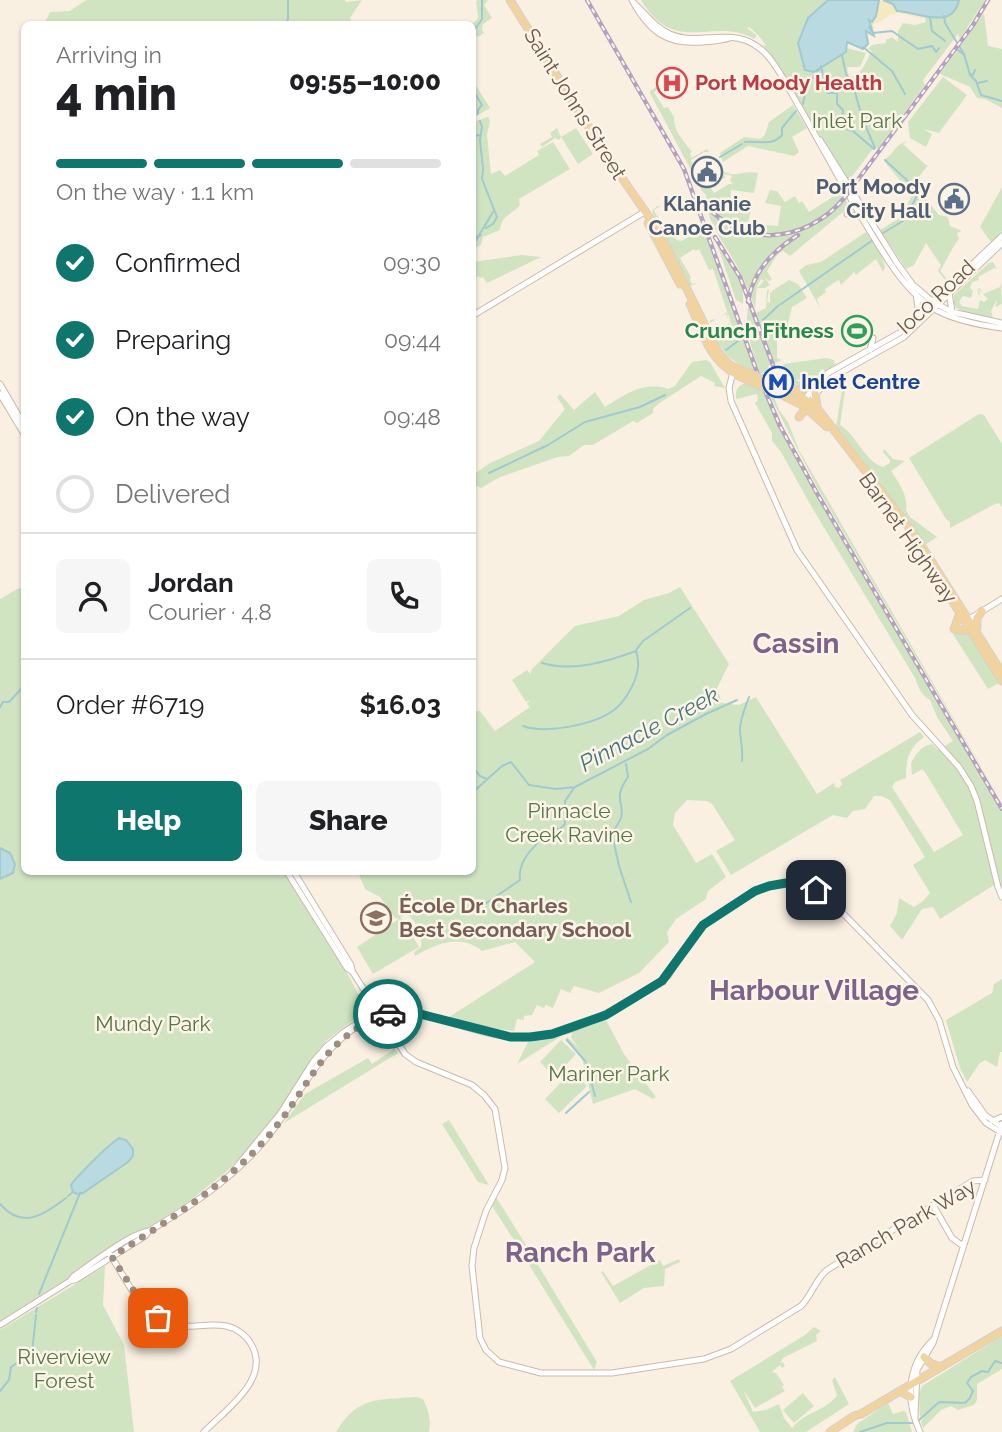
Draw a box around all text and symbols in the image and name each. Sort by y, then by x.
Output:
street label: Saint Johns Street [519,24,632,184]
text: Arriving in [56,41,162,68]
text: 09:55–10:00 [289,66,441,96]
hospital icon: Port Moody Health [655,66,689,100]
text: 4 min [56,67,177,121]
place label: Port Moody Health [695,70,882,95]
park label: Inlet Park [812,108,902,133]
public building icon: Klahanie Canoe Club [690,155,724,189]
place label: Port Moody City Hall [816,174,931,223]
text: On the way · 1.1 km [56,178,254,205]
public building icon: Port Moody City Hall [937,182,971,216]
place label: Klahanie Canoe Club [649,191,765,240]
icon: check [56,244,94,282]
text: Confirmed [115,248,241,278]
text: 09:30 [383,249,441,276]
street label: Ioco Road [892,254,980,339]
sports icon: Crunch Fitness [840,314,874,348]
place label: Crunch Fitness [685,318,834,343]
icon: check [56,321,94,359]
text: Preparing [115,325,231,355]
text: 09:44 [384,326,441,353]
metro station icon: Inlet Centre [761,365,795,399]
place label: Inlet Centre [801,369,921,394]
icon: check [56,398,94,436]
text: On the way [115,402,250,432]
text: 09:48 [383,403,441,430]
street label: Barnet Highway [854,467,963,608]
text: Delivered [115,479,230,509]
button: person [56,559,130,633]
button: phone [367,559,441,633]
text: Jordan [148,568,234,598]
text: Courier · 4.8 [148,598,272,625]
district label: Cassin [753,627,840,660]
water label: Pinnacle Creek [575,681,723,777]
text: Order #6719 [56,690,204,720]
text: $16.03 [360,690,441,720]
button: Help [56,781,242,861]
button: Share [256,781,441,861]
park label: Pinnacle Creek Ravine [505,798,633,847]
pin [786,860,846,920]
icon: home [797,871,835,909]
place label: École Dr. Charles Best Secondary School [399,893,632,942]
school or university icon: École Dr. Charles Best Secondary School [359,901,393,935]
district label: Harbour Village [709,974,919,1007]
courier [353,979,423,1049]
icon: car [369,995,407,1033]
park label: Mundy Park [95,1011,211,1036]
park label: Mariner Park [548,1061,670,1086]
street label: Ranch Park Way [831,1173,980,1274]
district label: Ranch Park [505,1236,656,1269]
pin [128,1288,188,1348]
icon: bag [139,1299,177,1337]
park label: Riverview Forest [17,1344,111,1393]

